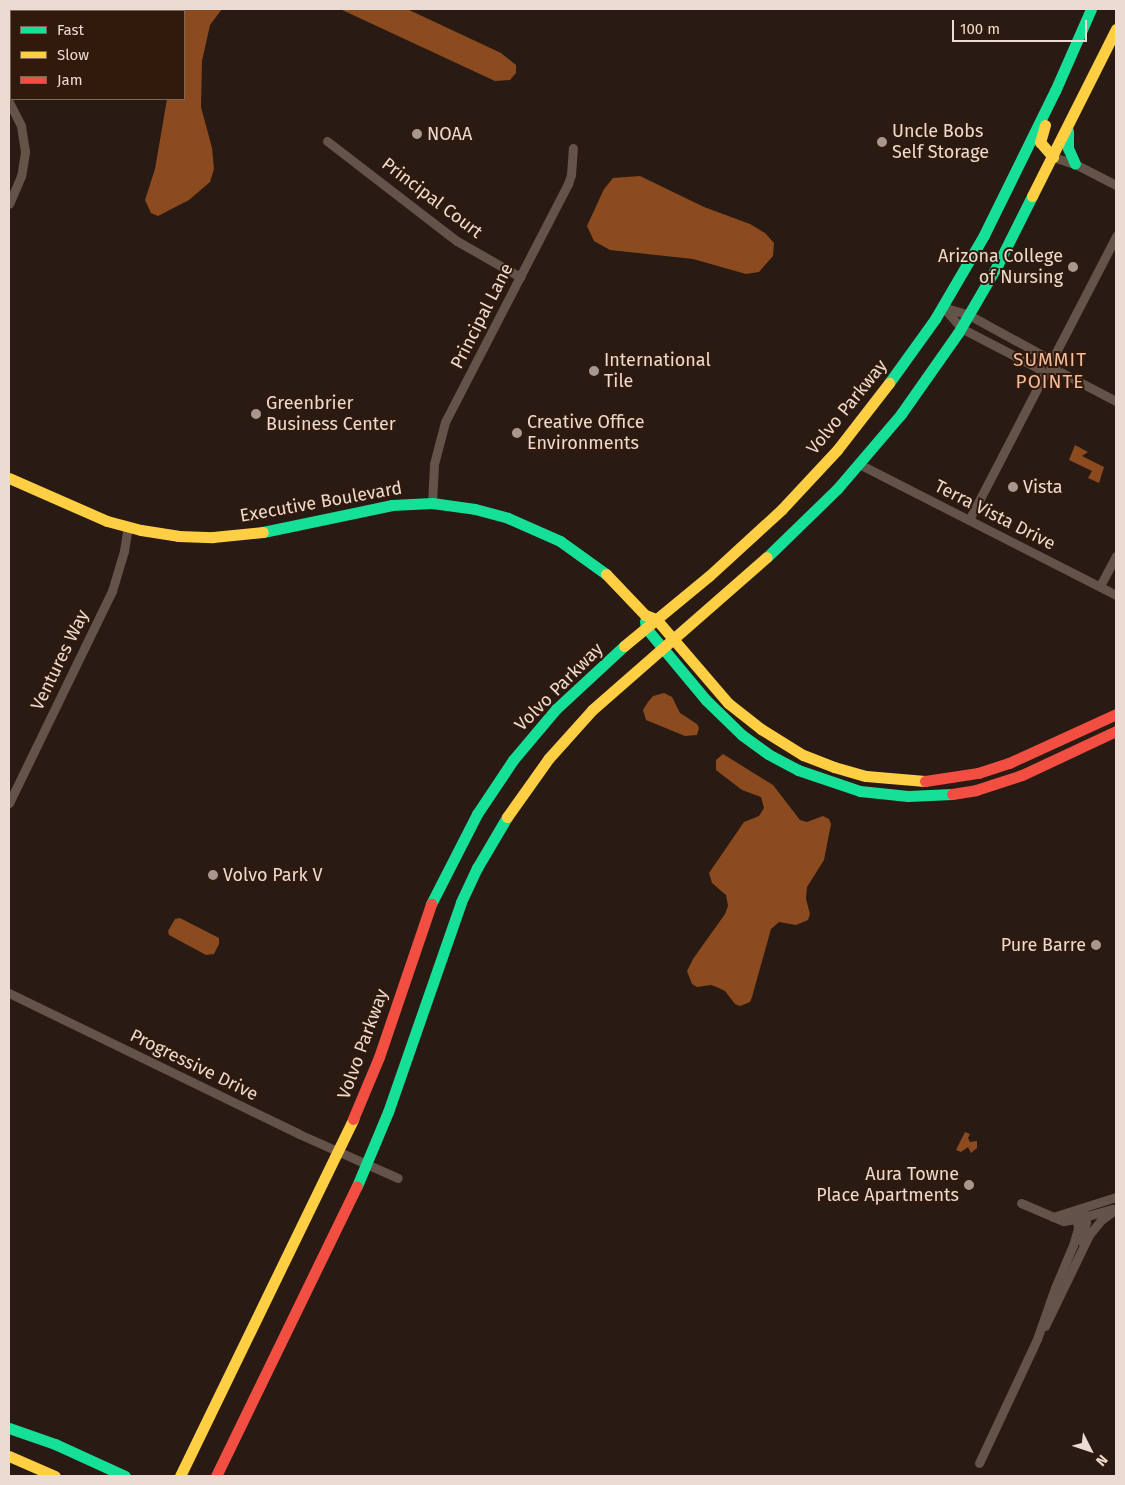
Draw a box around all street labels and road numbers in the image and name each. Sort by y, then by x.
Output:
street label: Principal Court [377,153,487,243]
street label: Principal Lane [446,260,518,372]
street label: Volvo Parkway [802,355,892,459]
street label: Terra Vista Drive [931,475,1059,555]
street label: Executive Boulevard [238,477,404,527]
street label: Ventures Way [26,606,94,714]
street label: Volvo Parkway [510,638,608,736]
street label: Volvo Parkway [333,986,393,1102]
street label: Progressive Drive [126,1025,262,1105]

